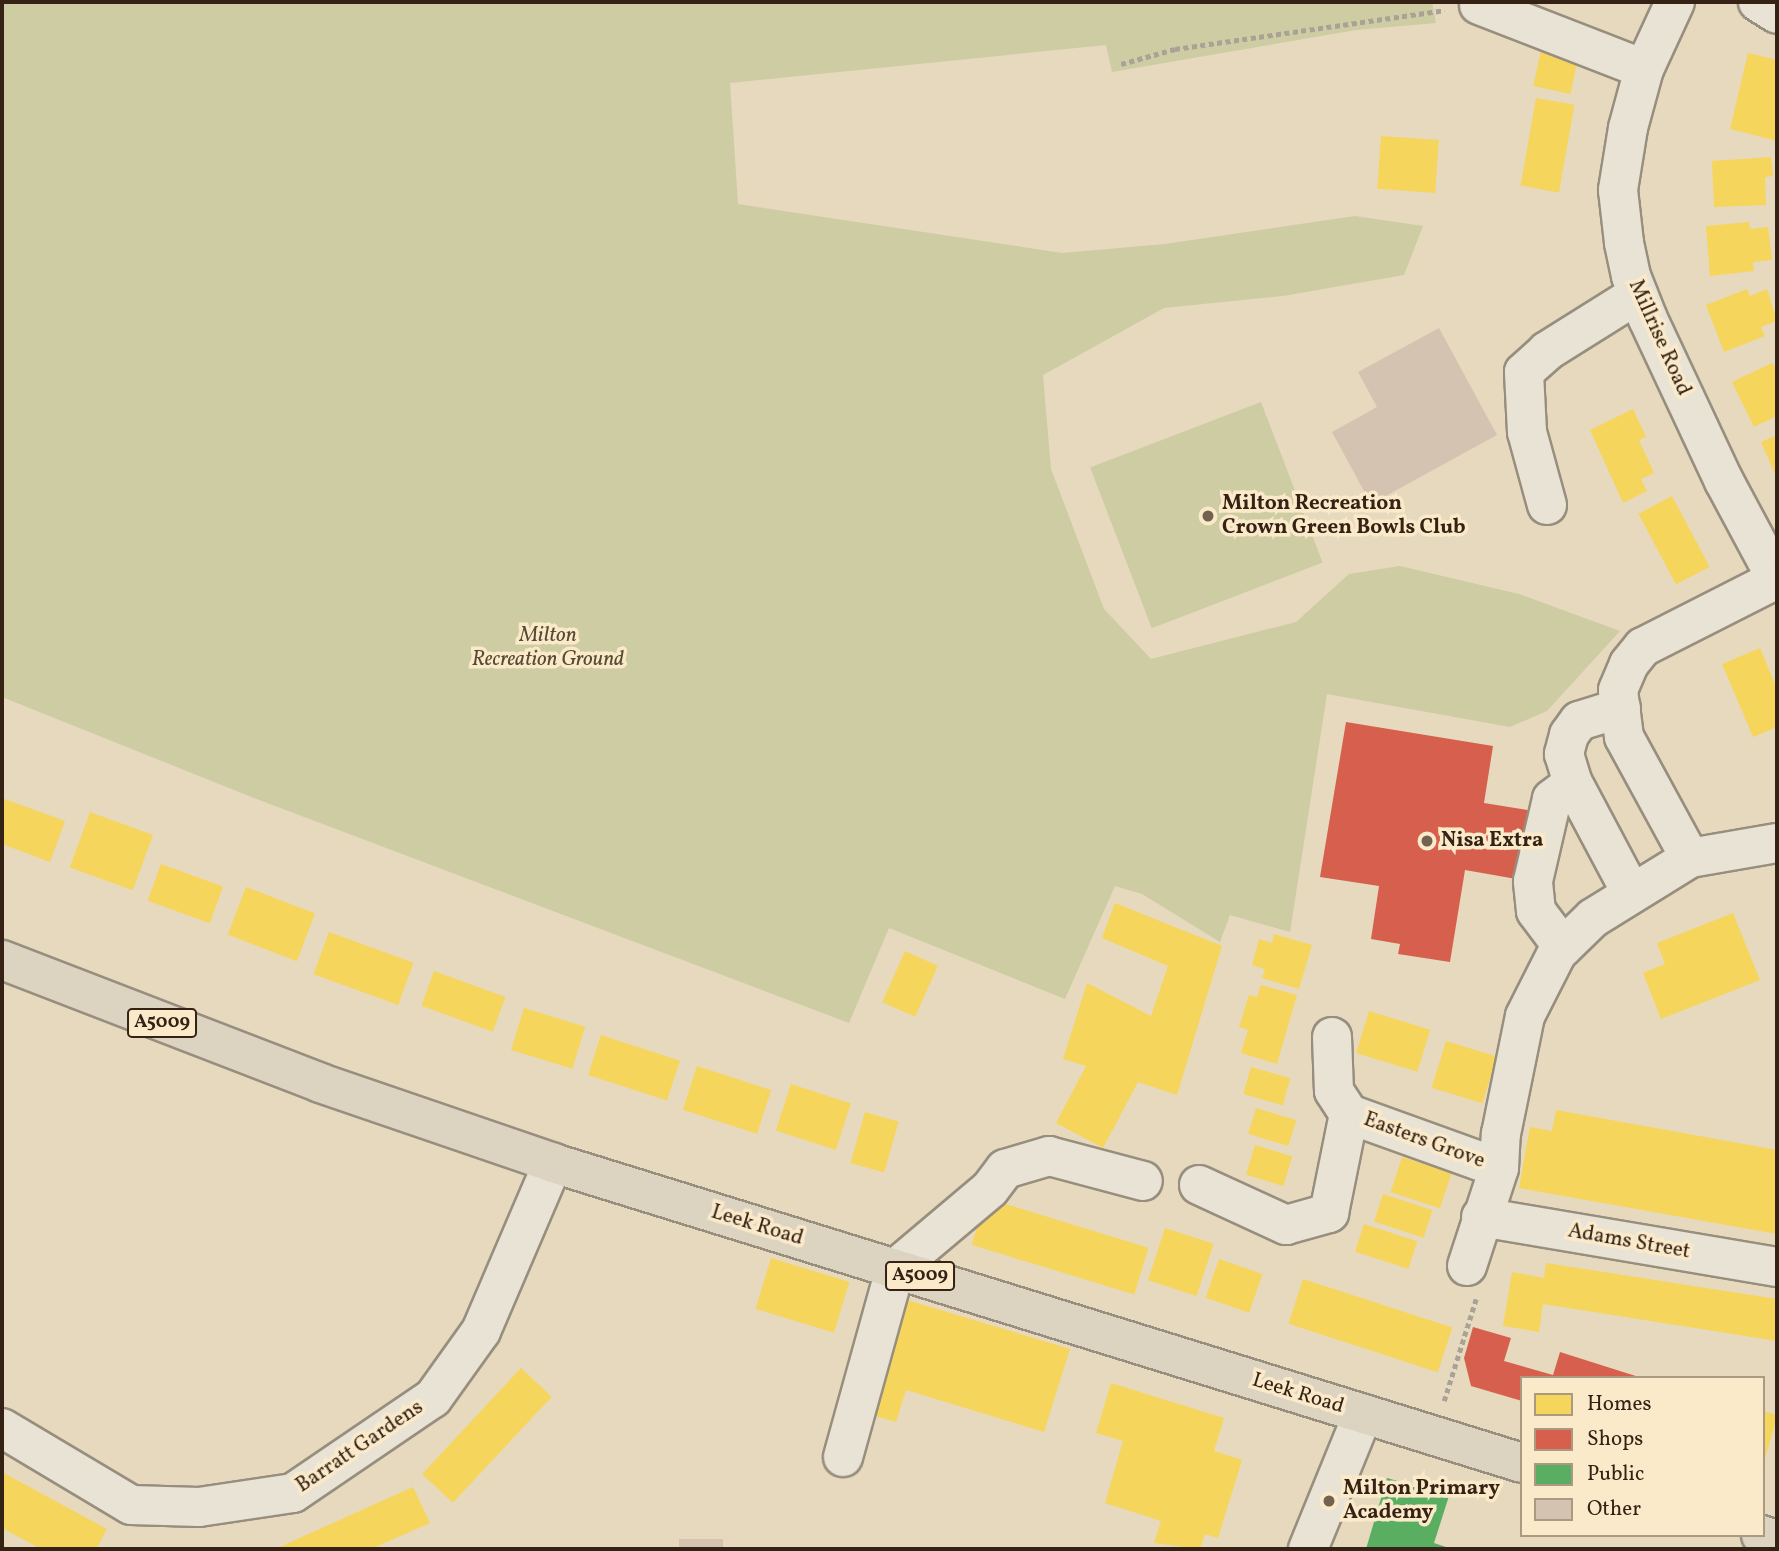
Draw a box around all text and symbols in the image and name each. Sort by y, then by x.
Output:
street label: Millrise Road [1622,276,1696,400]
place label: Milton Recreation Crown Green Bowls Club [1222,491,1466,541]
marker: Milton Recreation Crown Green Bowls Club [1200,508,1216,524]
park label: Milton Recreation Ground [472,623,624,673]
place label: Nisa Extra [1441,828,1543,854]
marker: Nisa Extra [1419,833,1435,849]
road number: A5009 [127,1007,197,1038]
street label: Easters Grove [1360,1107,1488,1175]
street label: Leek Road [708,1200,806,1252]
street label: Adams Street [1566,1219,1692,1265]
road number: A5009 [885,1260,955,1292]
street label: Leek Road [1249,1368,1347,1420]
legend [1520,1376,1765,1537]
text: Homes [1587,1390,1652,1419]
street label: Barratt Gardens [292,1395,428,1499]
text: Shops [1587,1425,1643,1454]
text: Public [1587,1460,1644,1489]
place label: Milton Primary Academy [1343,1476,1500,1526]
marker: Milton Primary Academy [1321,1493,1337,1509]
text: Other [1587,1495,1641,1524]

